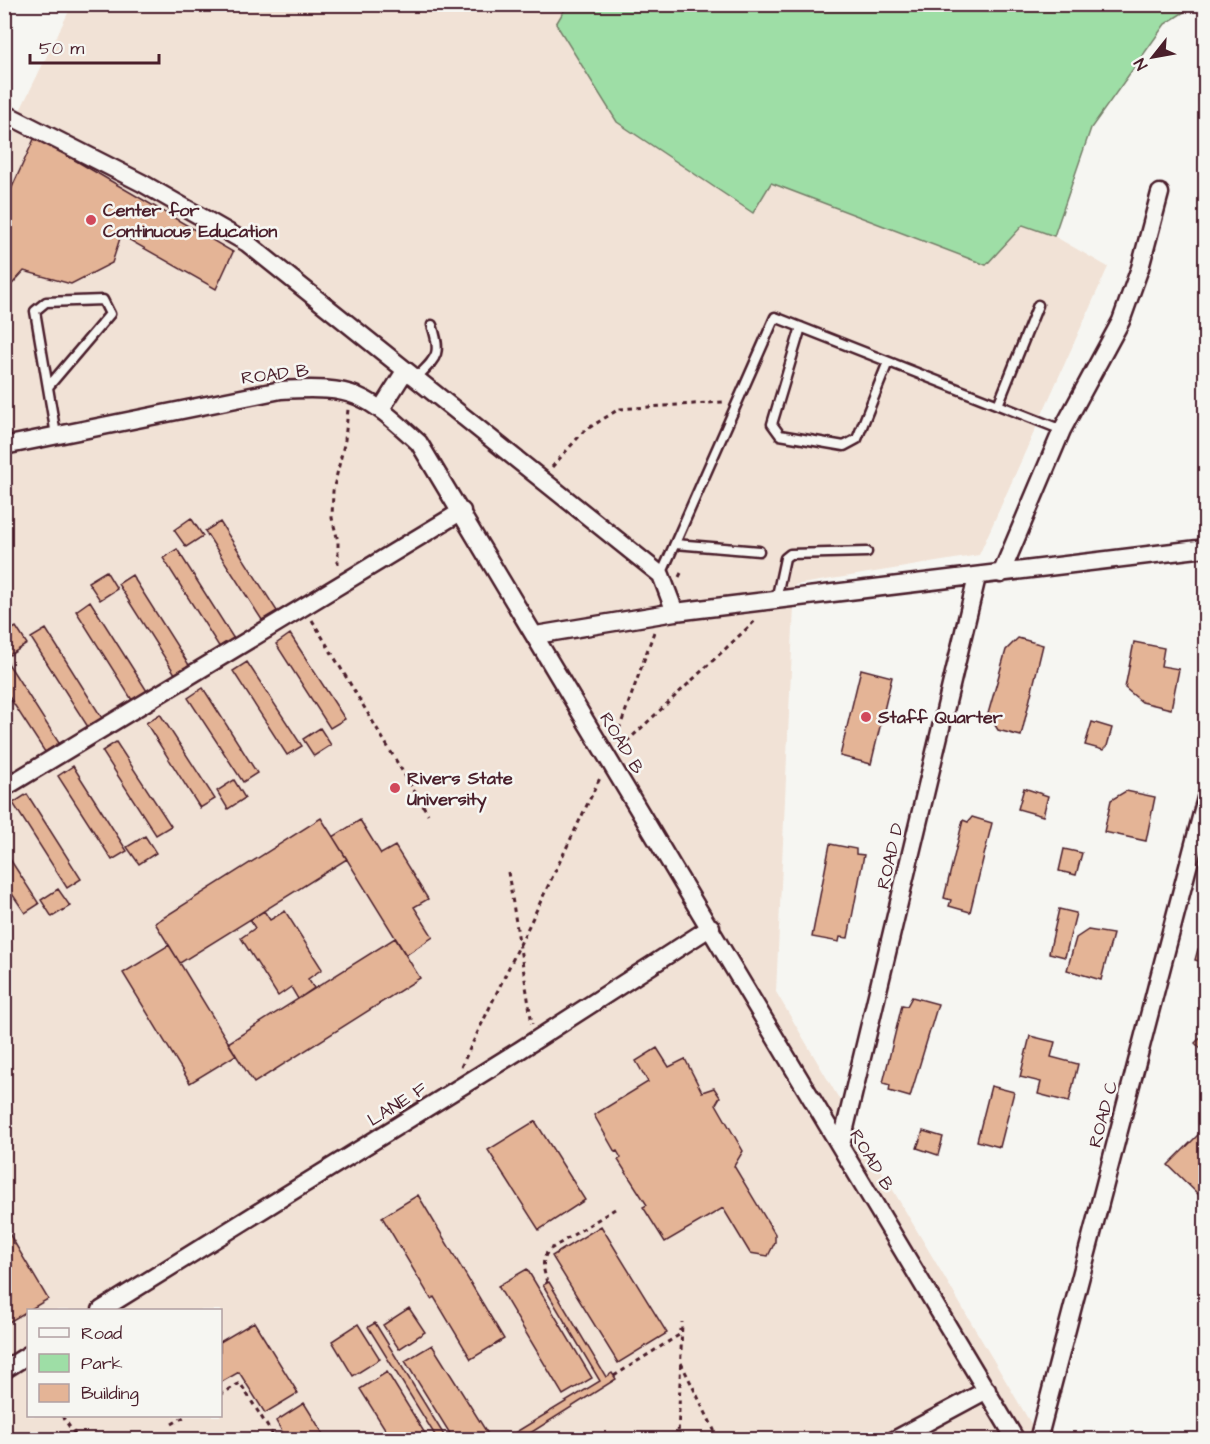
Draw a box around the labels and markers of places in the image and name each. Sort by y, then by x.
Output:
place label: Center for Continuous Education [103,198,277,244]
marker: Center for Continuous Education [84,213,98,227]
place label: Staff Quarter [877,705,1003,730]
marker: Staff Quarter [859,710,873,724]
place label: Rivers State University [407,766,513,813]
marker: Rivers State University [388,781,402,795]

